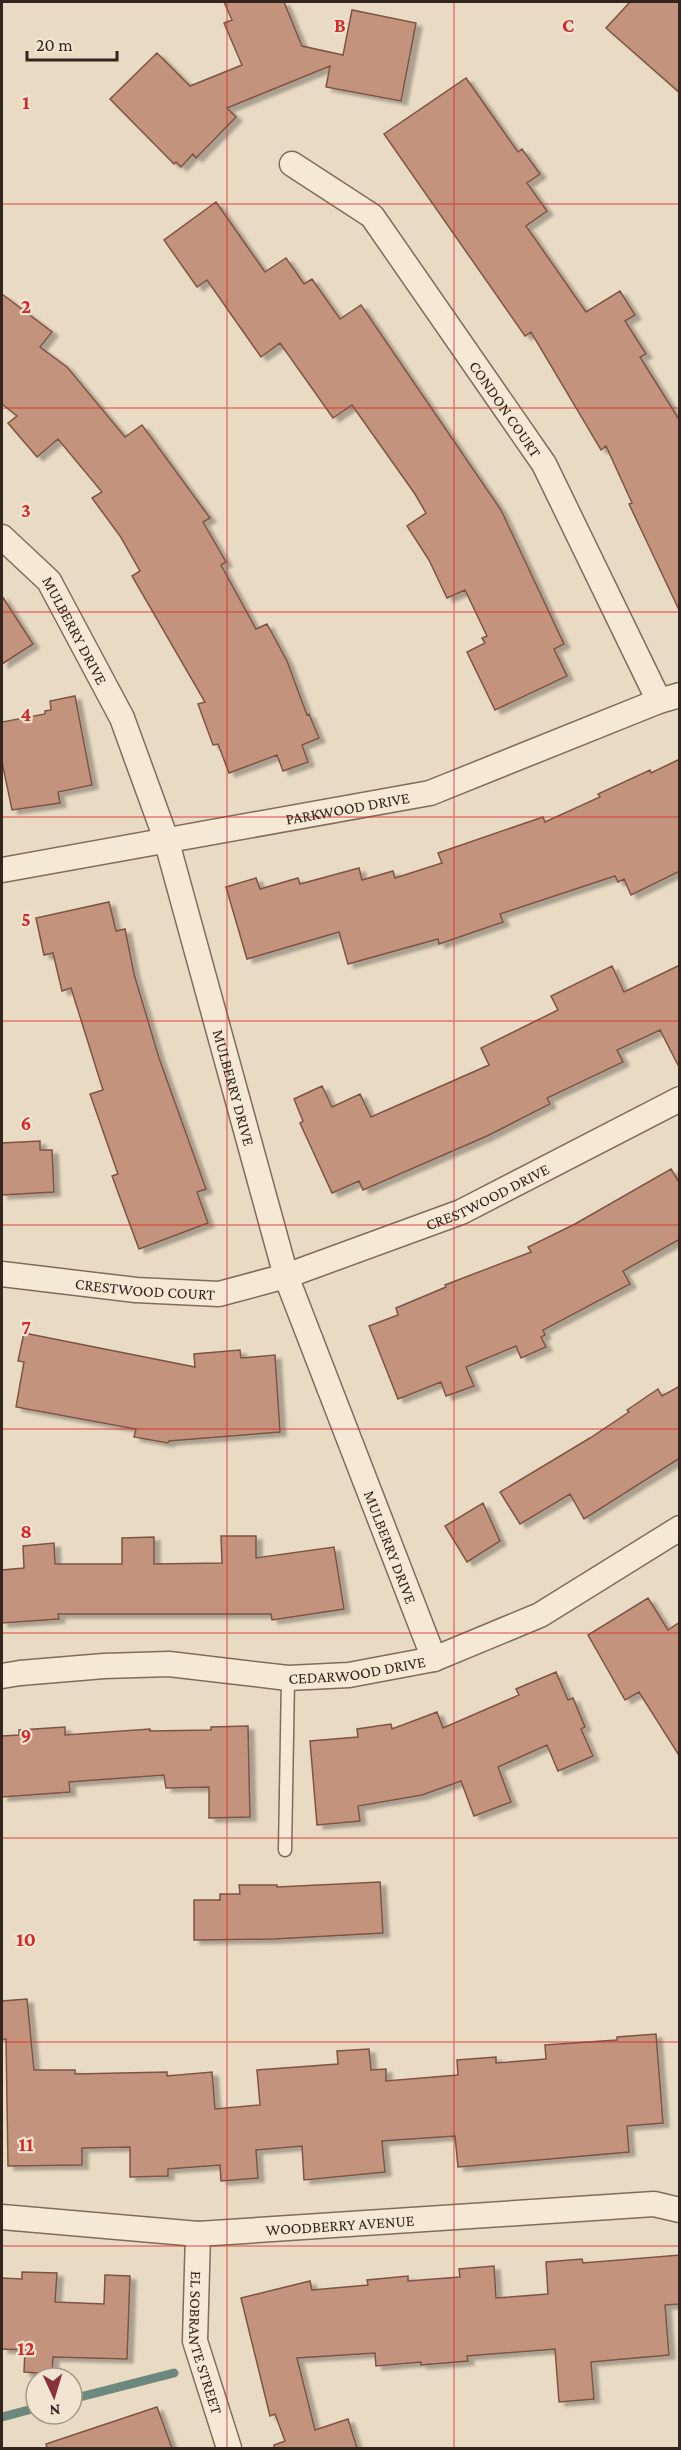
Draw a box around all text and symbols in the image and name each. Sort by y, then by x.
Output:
text: B [334,14,346,36]
text: C [562,14,574,36]
scale bar [27,24,117,62]
text: 20 m [36,35,73,55]
text: 1 [22,91,30,113]
text: 2 [21,295,31,317]
street label: CONDON COURT [466,358,545,461]
text: 3 [21,499,31,521]
street label: MULBERRY DRIVE [39,573,111,688]
text: 4 [21,703,32,725]
street label: PARKWOOD DRIVE [284,789,411,828]
text: 5 [21,908,31,930]
street label: MULBERRY DRIVE [210,1027,258,1148]
text: 6 [21,1112,31,1134]
street label: CRESTWOOD DRIVE [423,1160,552,1233]
street label: CRESTWOOD COURT [74,1275,216,1303]
text: 7 [21,1316,31,1338]
street label: MULBERRY DRIVE [361,1488,420,1606]
text: 8 [20,1520,32,1542]
street label: CEDARWOOD DRIVE [288,1653,427,1687]
text: 9 [21,1724,31,1746]
text: 10 [16,1928,36,1950]
text: 11 [19,2133,34,2155]
street label: WOODBERRY AVENUE [265,2212,415,2239]
street label: EL SOBRANTE STREET [186,2271,226,2416]
text: 12 [17,2337,35,2359]
north arrow [24,2366,84,2426]
text: N [49,2402,61,2419]

